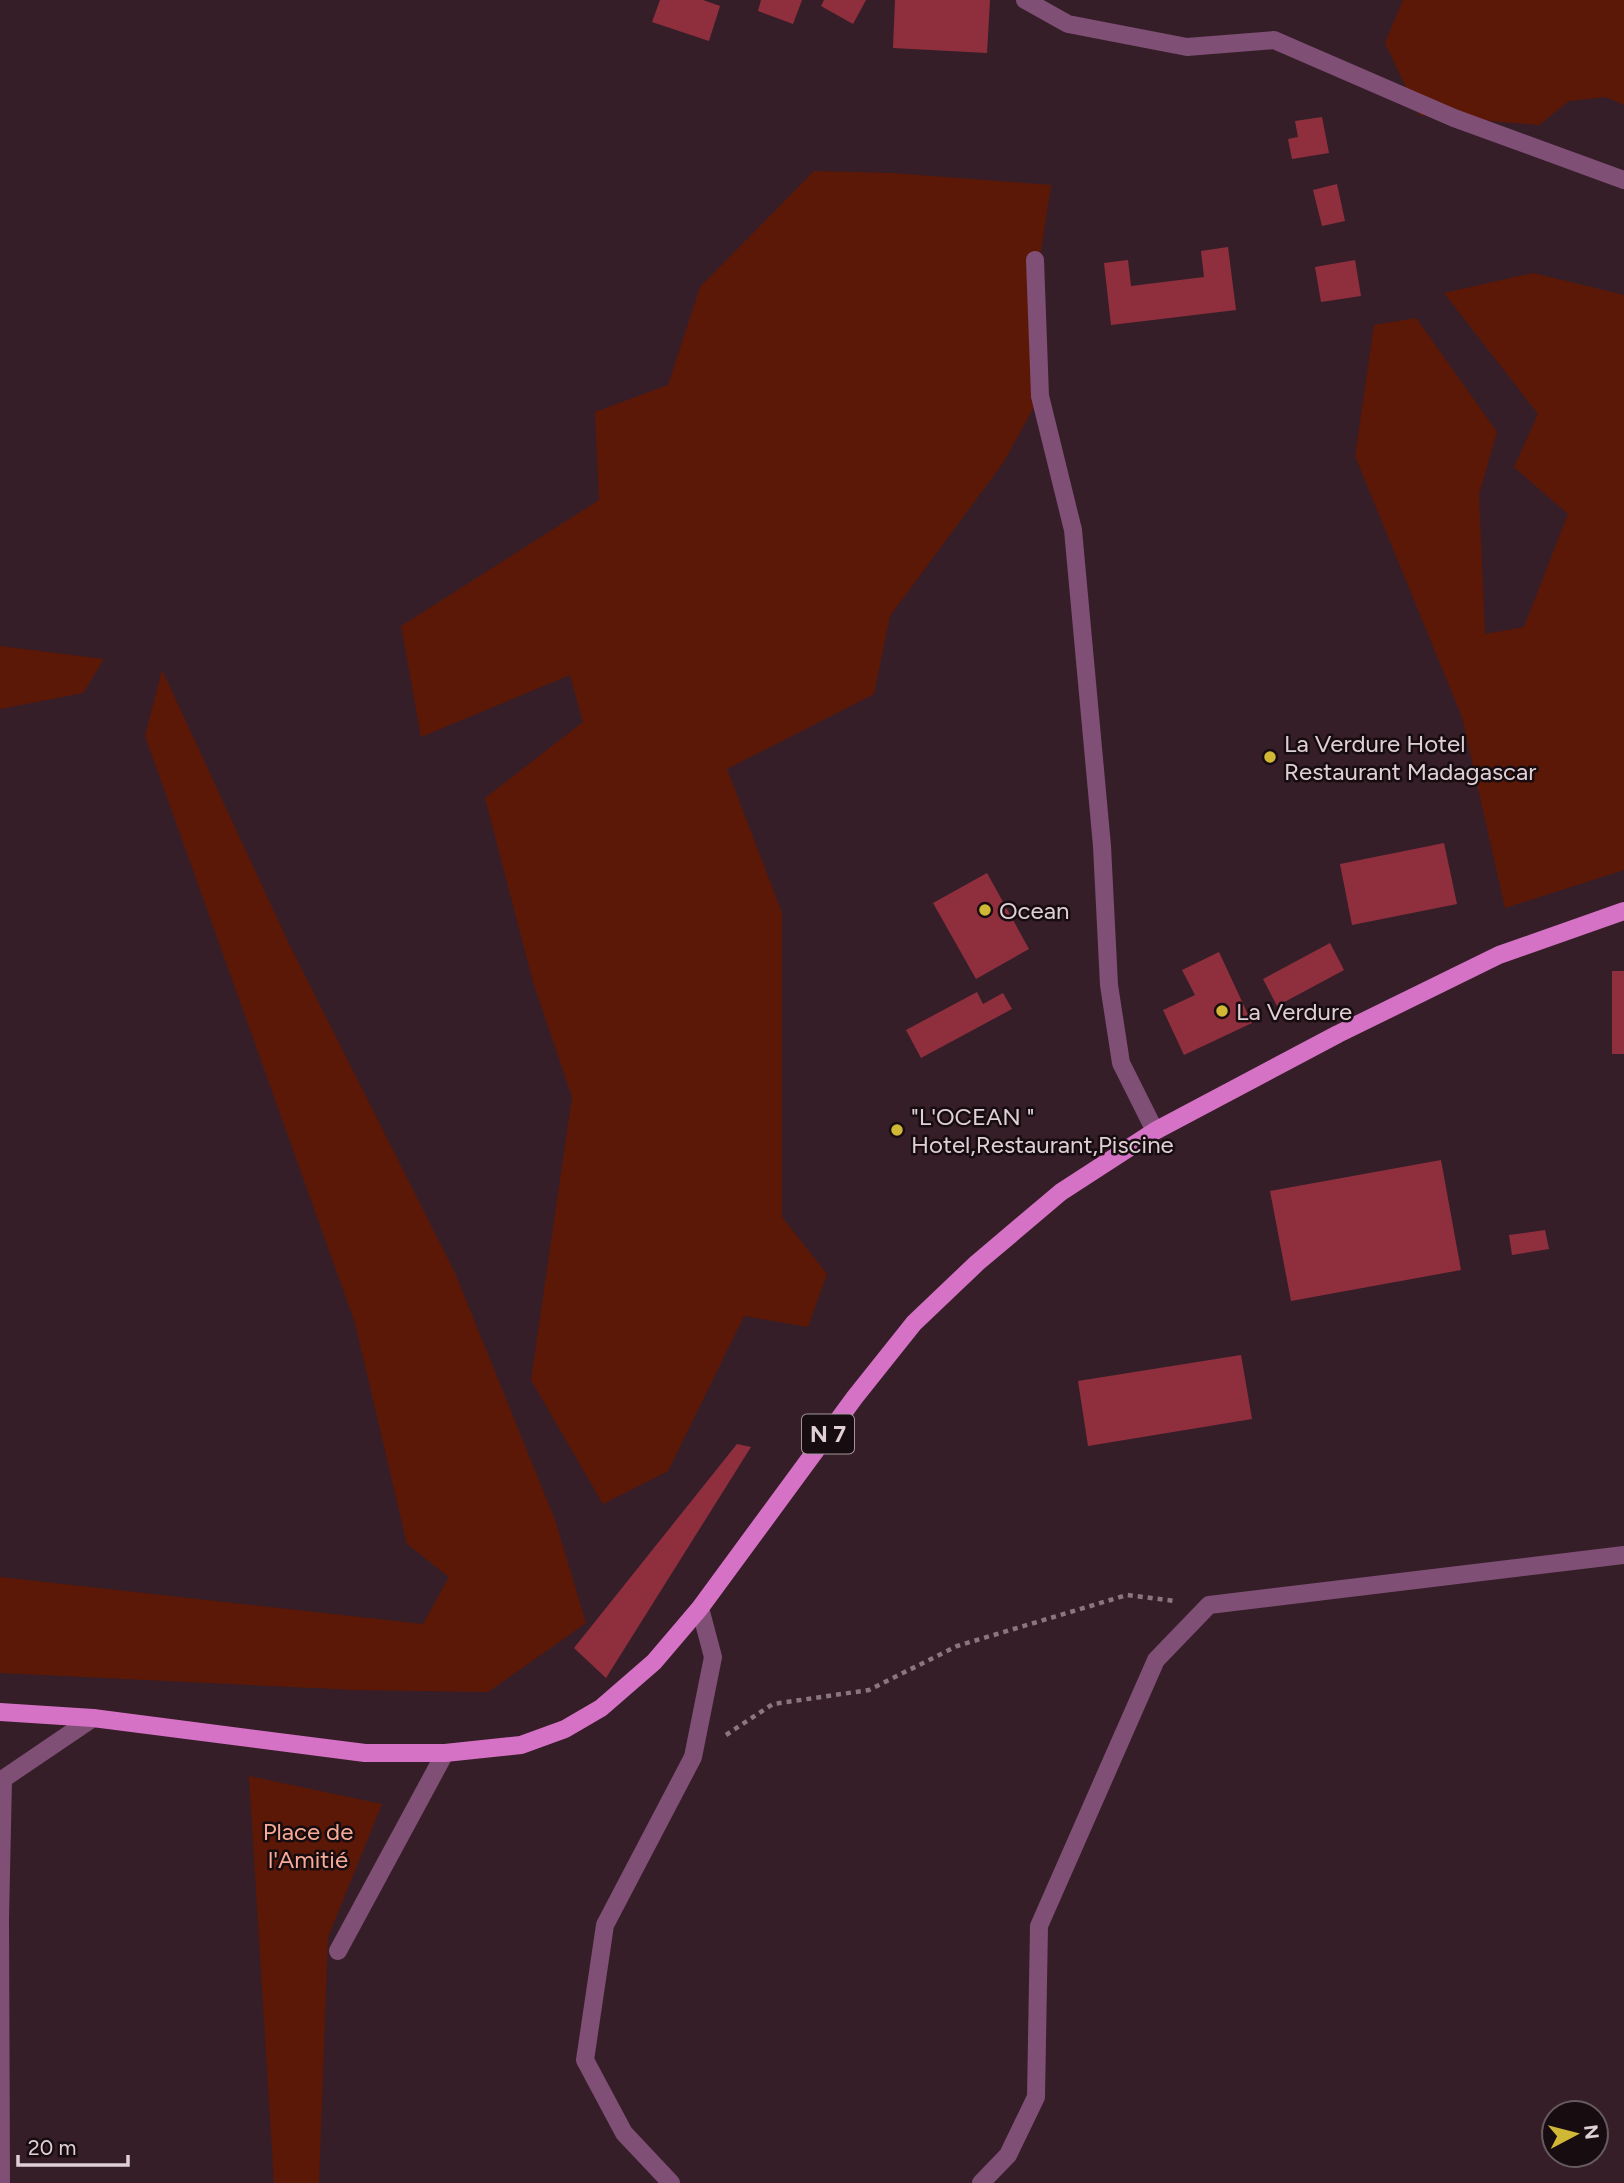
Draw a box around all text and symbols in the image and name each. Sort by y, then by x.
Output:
place label: La Verdure Hotel Restaurant Madagascar [1284,729,1536,786]
marker: La Verdure Hotel Restaurant Madagascar [1262,749,1278,765]
place label: Ocean [999,896,1069,925]
marker: Ocean [977,902,993,918]
place label: La Verdure [1236,997,1352,1026]
marker: La Verdure [1214,1003,1230,1019]
place label: "L'OCEAN " Hotel,Restaurant,Piscine [911,1102,1174,1159]
marker: "L'OCEAN " Hotel,Restaurant,Piscine [889,1122,905,1138]
road number: N 7 [802,1414,854,1454]
park label: Place de l'Amitié [263,1817,353,1874]
north arrow [1540,2099,1610,2169]
text: N [1579,2123,1604,2141]
scale bar [18,2124,128,2168]
text: 20 m [28,2135,76,2160]

